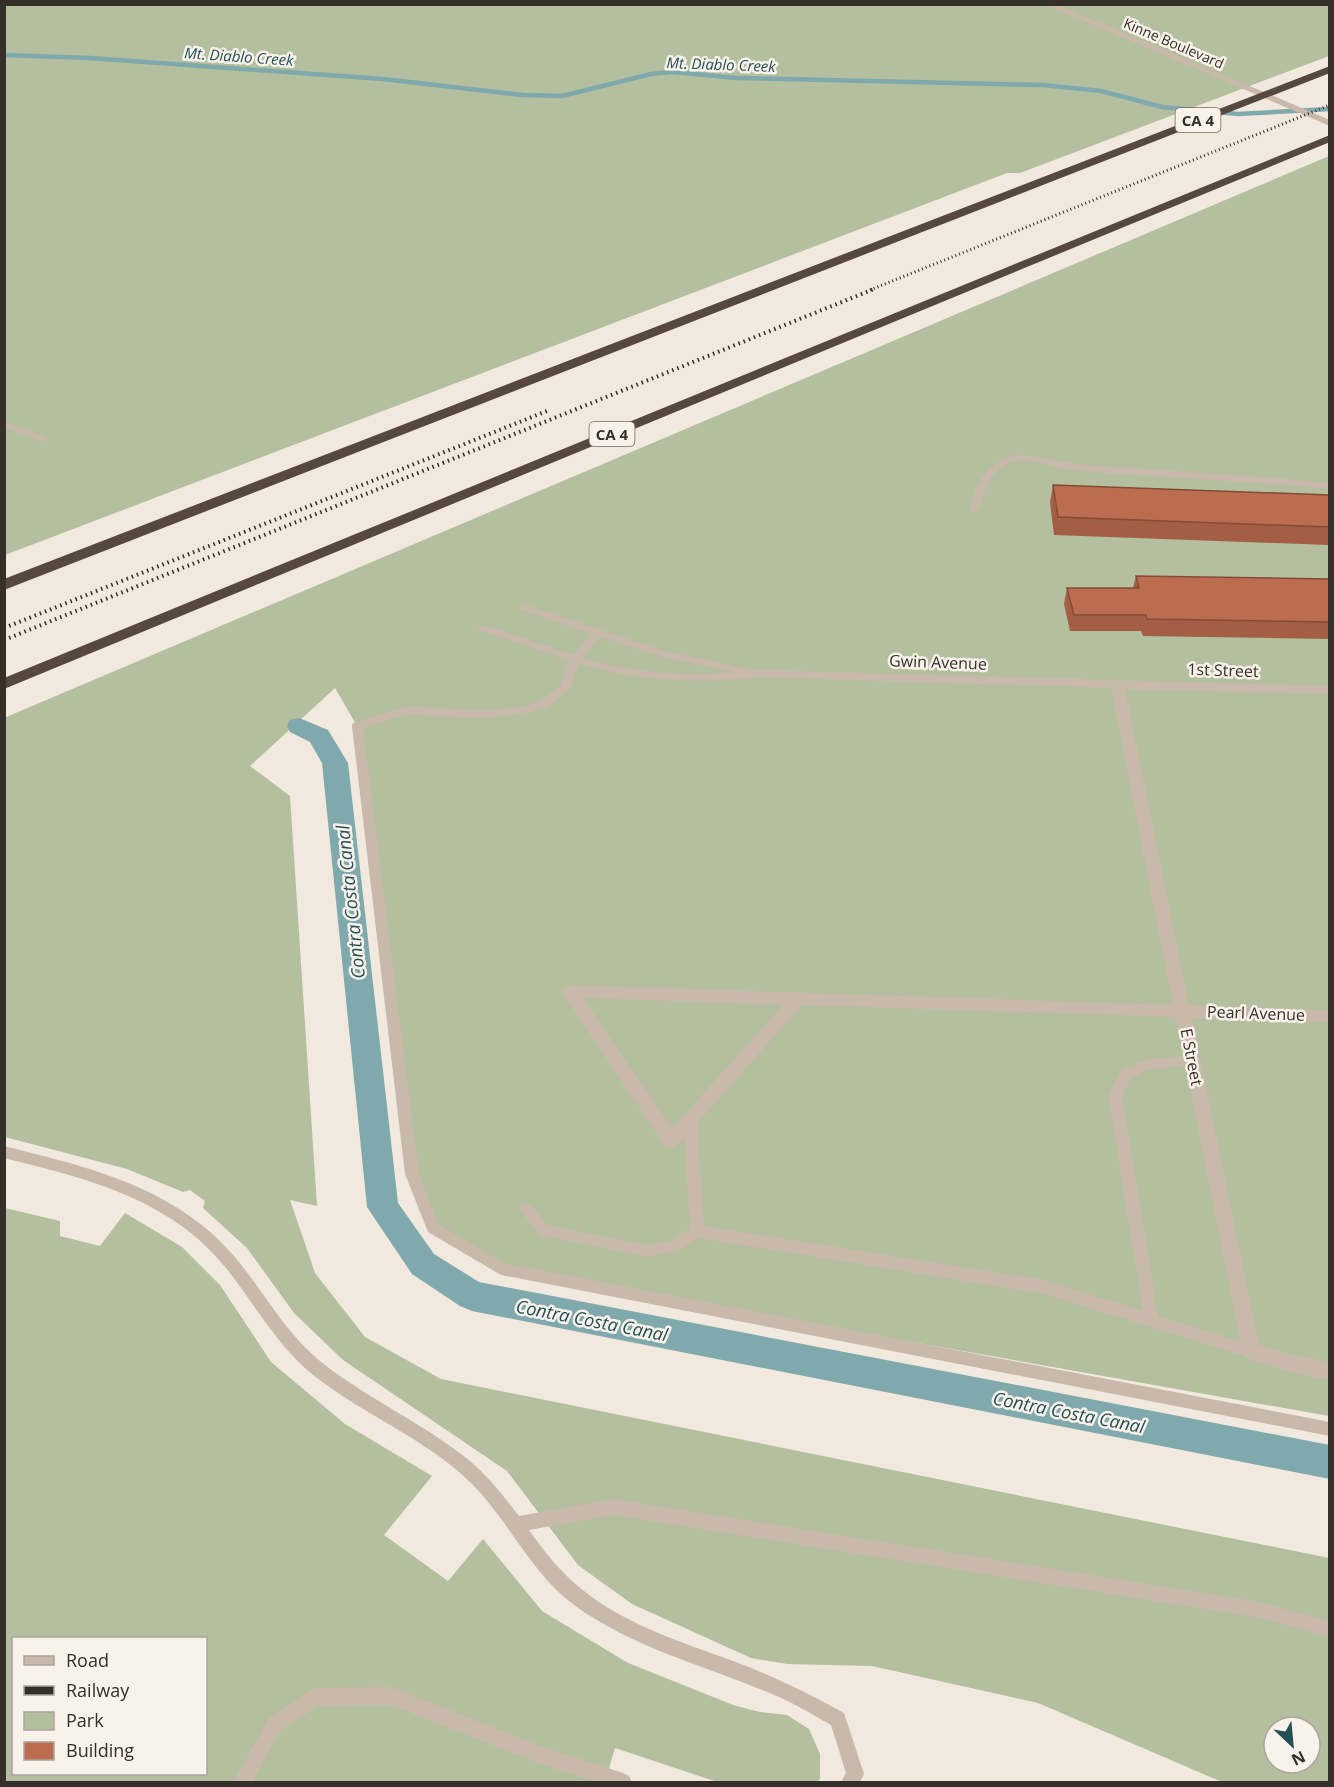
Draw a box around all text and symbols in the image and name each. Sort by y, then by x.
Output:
street label: Kinne Boulevard [1121,13,1227,73]
water label: Mt. Diablo Creek [184,42,295,70]
water label: Mt. Diablo Creek [666,52,777,76]
road number: CA 4 [1176,108,1220,132]
road number: CA 4 [590,422,634,446]
street label: Gwin Avenue [889,649,987,675]
street label: 1st Street [1187,658,1259,682]
water label: Contra Costa Canal [330,824,370,980]
street label: Pearl Avenue [1207,1000,1305,1026]
street label: E Street [1176,1027,1208,1088]
water label: Contra Costa Canal [514,1294,670,1347]
water label: Contra Costa Canal [991,1386,1147,1439]
legend [12,1637,207,1775]
text: Road [66,1648,109,1672]
text: Railway [66,1678,130,1702]
text: Park [66,1708,104,1732]
north arrow [1262,1715,1322,1775]
text: Building [66,1738,134,1762]
text: N [1288,1746,1309,1771]

